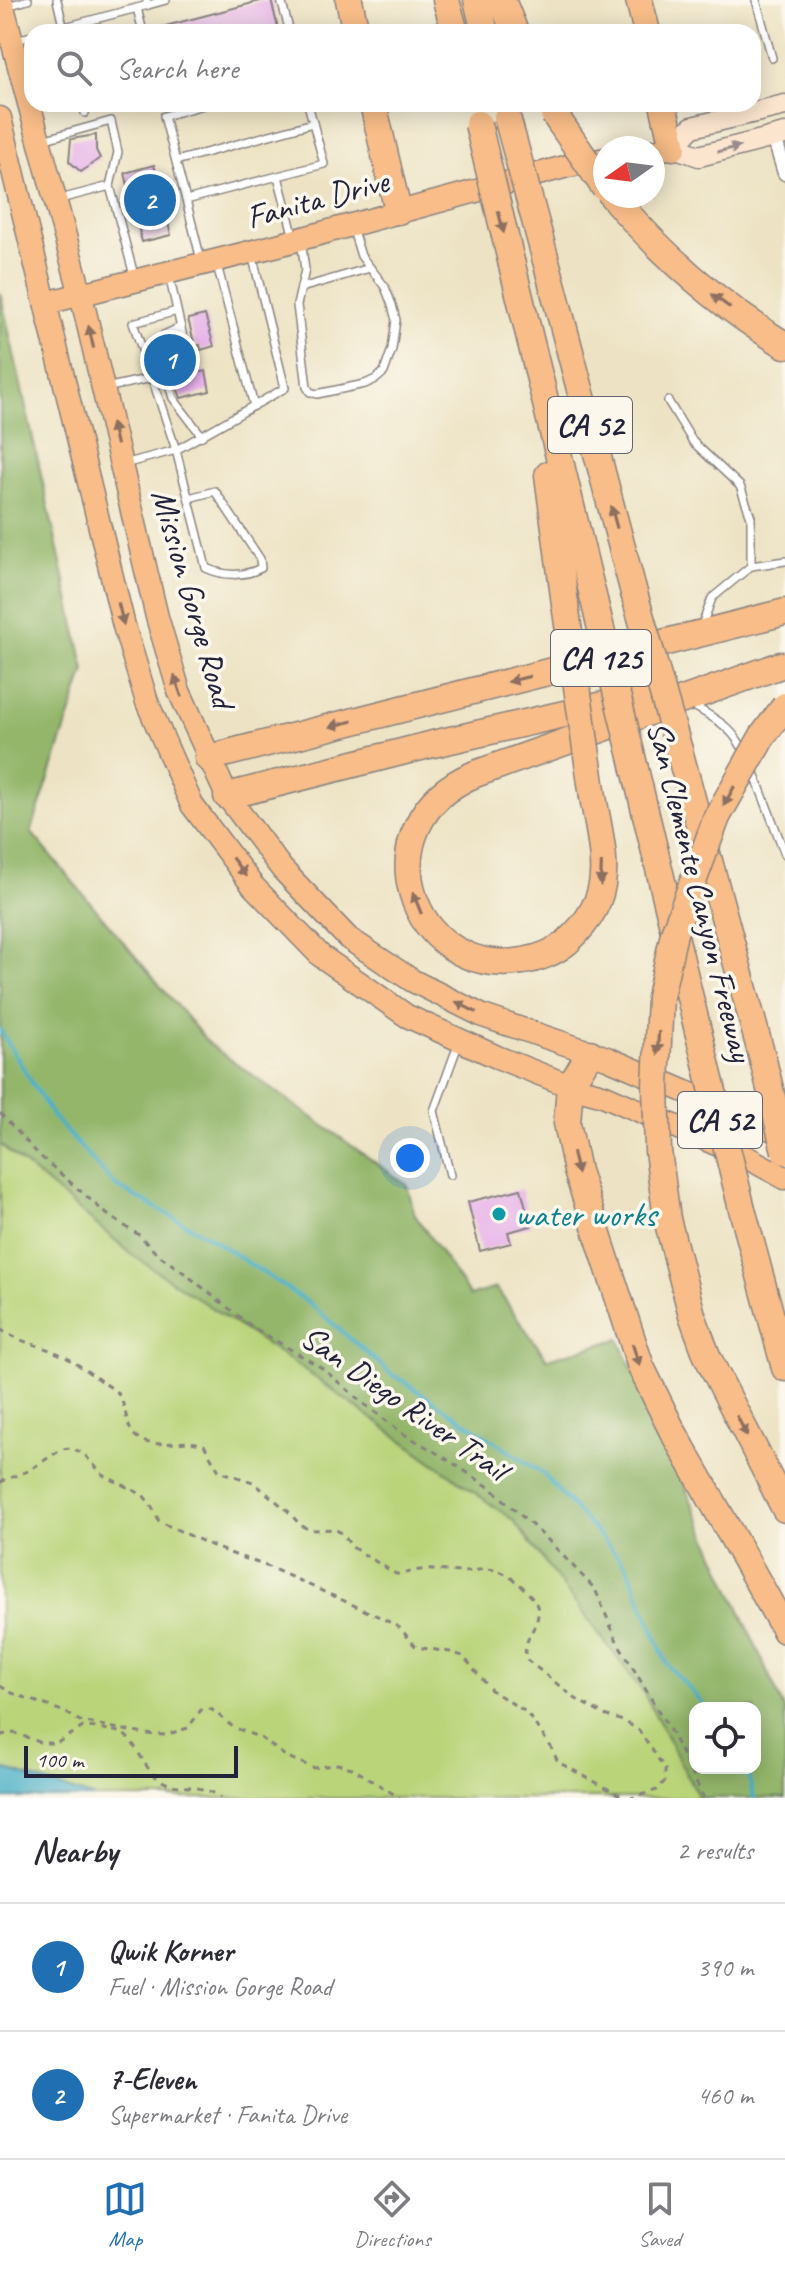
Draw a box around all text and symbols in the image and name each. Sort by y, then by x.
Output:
search box [24,24,761,112]
icon: search [52,46,96,90]
text: Search here [116,49,238,87]
north arrow [593,136,665,208]
one-way arrow [716,142,741,155]
street label: Fanita Drive [241,158,395,238]
pin: 2 [124,170,176,230]
one-way arrow [496,209,508,234]
one-way arrow [711,293,731,309]
one-way arrow [84,324,96,349]
pin: 1 [144,330,196,390]
road number: CA 52 [548,397,632,453]
one-way arrow [107,422,120,447]
street label: Mission Gorge Road [142,484,247,717]
one-way arrow [608,505,620,530]
one-way arrow [116,601,128,626]
road number: CA 125 [551,630,651,686]
one-way arrow [172,674,184,698]
one-way arrow [507,674,532,686]
street label: San Clemente Canyon Freeway [637,717,764,1068]
one-way arrow [329,719,354,731]
one-way arrow [722,785,736,807]
one-way arrow [230,857,246,877]
one-way arrow [595,862,608,887]
one-way arrow [410,891,423,915]
one-way arrow [454,1000,477,1014]
one-way arrow [651,1031,664,1056]
road number: CA 52 [678,1092,762,1148]
your location [390,1138,430,1178]
one-way arrow [570,1150,582,1175]
place label: water works [515,1193,659,1236]
marker: water works [490,1205,508,1223]
street label: San Diego River Trail [293,1315,522,1493]
one-way arrow [631,1343,643,1367]
one-way arrow [735,1415,749,1438]
map controls [689,1702,761,1774]
button: locate [689,1702,761,1774]
scale bar [24,1742,238,1778]
text: 100 m [36,1746,83,1774]
text: Nearby [32,1829,118,1872]
text: 2 results [677,1834,753,1867]
text: Qwik Korner [108,1932,233,1970]
text: 1 [52,1951,64,1984]
text: 390 m [697,1951,753,1984]
text: Fuel · Mission Gorge Road [108,1970,332,2003]
text: 7-Eleven [108,2060,196,2098]
text: 2 [52,2079,64,2112]
text: 460 m [697,2079,753,2112]
text: Supermarket · Fanita Drive [108,2098,347,2131]
tab: Map [103,2177,147,2253]
tab: Directions [354,2177,431,2253]
tab: Saved [638,2177,682,2253]

